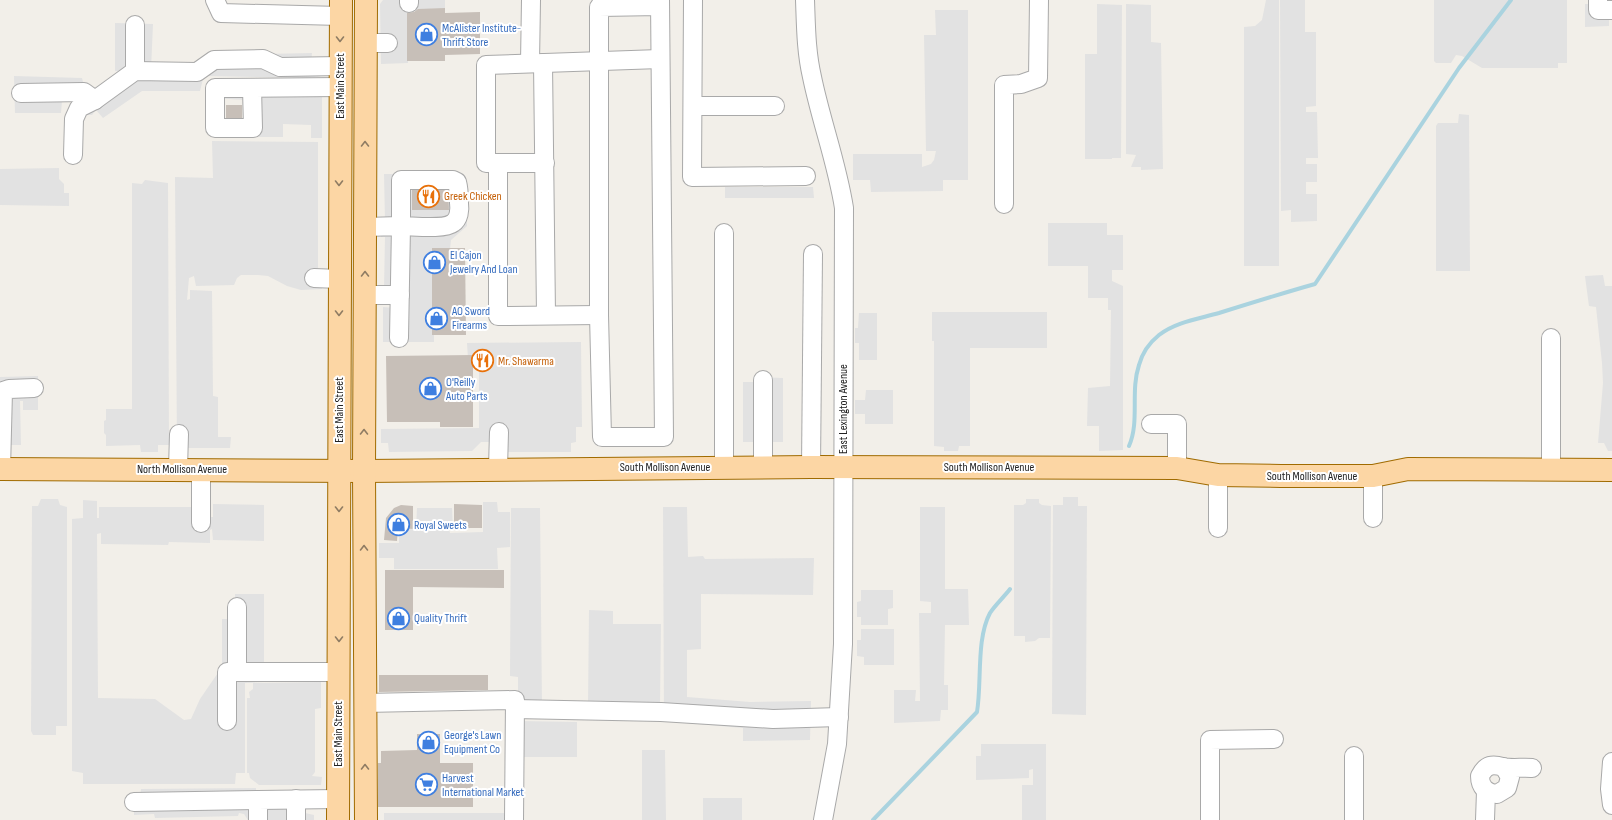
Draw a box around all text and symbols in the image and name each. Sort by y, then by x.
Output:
place label: McAlister Institute- Thrift Store [442,21,521,50]
shop icon: McAlister Institute- Thrift Store [413,22,439,48]
one-way arrow [336,36,344,42]
street label: East Main Street [333,53,348,119]
one-way arrow [361,141,370,147]
one-way arrow [335,180,343,186]
restaurant icon: Greek Chicken [416,183,442,209]
place label: Greek Chicken [444,189,502,204]
place label: El Cajon Jewelry And Loan [449,248,518,277]
shop icon: El Cajon Jewelry And Loan [422,249,448,275]
one-way arrow [361,271,369,277]
place label: AO Sword Firearms [451,304,490,333]
shop icon: AO Sword Firearms [424,305,450,331]
one-way arrow [335,310,343,316]
restaurant icon: Mr. Shawarma [469,348,495,374]
place label: Mr. Shawarma [498,354,554,369]
street label: East Lexington Avenue [836,364,851,454]
place label: O'Reilly Auto Parts [445,375,488,404]
shop icon: O'Reilly Auto Parts [417,376,443,402]
street label: East Main Street [332,377,347,443]
one-way arrow [360,429,368,435]
street label: South Mollison Avenue [620,460,710,475]
street label: South Mollison Avenue [944,460,1034,475]
street label: North Mollison Avenue [137,462,227,477]
street label: South Mollison Avenue [1267,469,1357,484]
one-way arrow [335,506,343,512]
shop icon: Royal Sweets [386,512,412,538]
place label: Royal Sweets [414,518,467,533]
one-way arrow [360,545,368,551]
shop icon: Quality Thrift [386,605,412,631]
place label: Quality Thrift [414,611,468,626]
one-way arrow [335,636,343,642]
street label: East Main Street [331,701,346,767]
place label: George's Lawn Equipment Co [444,728,501,757]
shop icon: George's Lawn Equipment Co [416,729,442,755]
one-way arrow [361,764,369,770]
place label: Harvest International Market [442,771,524,800]
supermarket icon: Harvest International Market [413,772,439,798]

